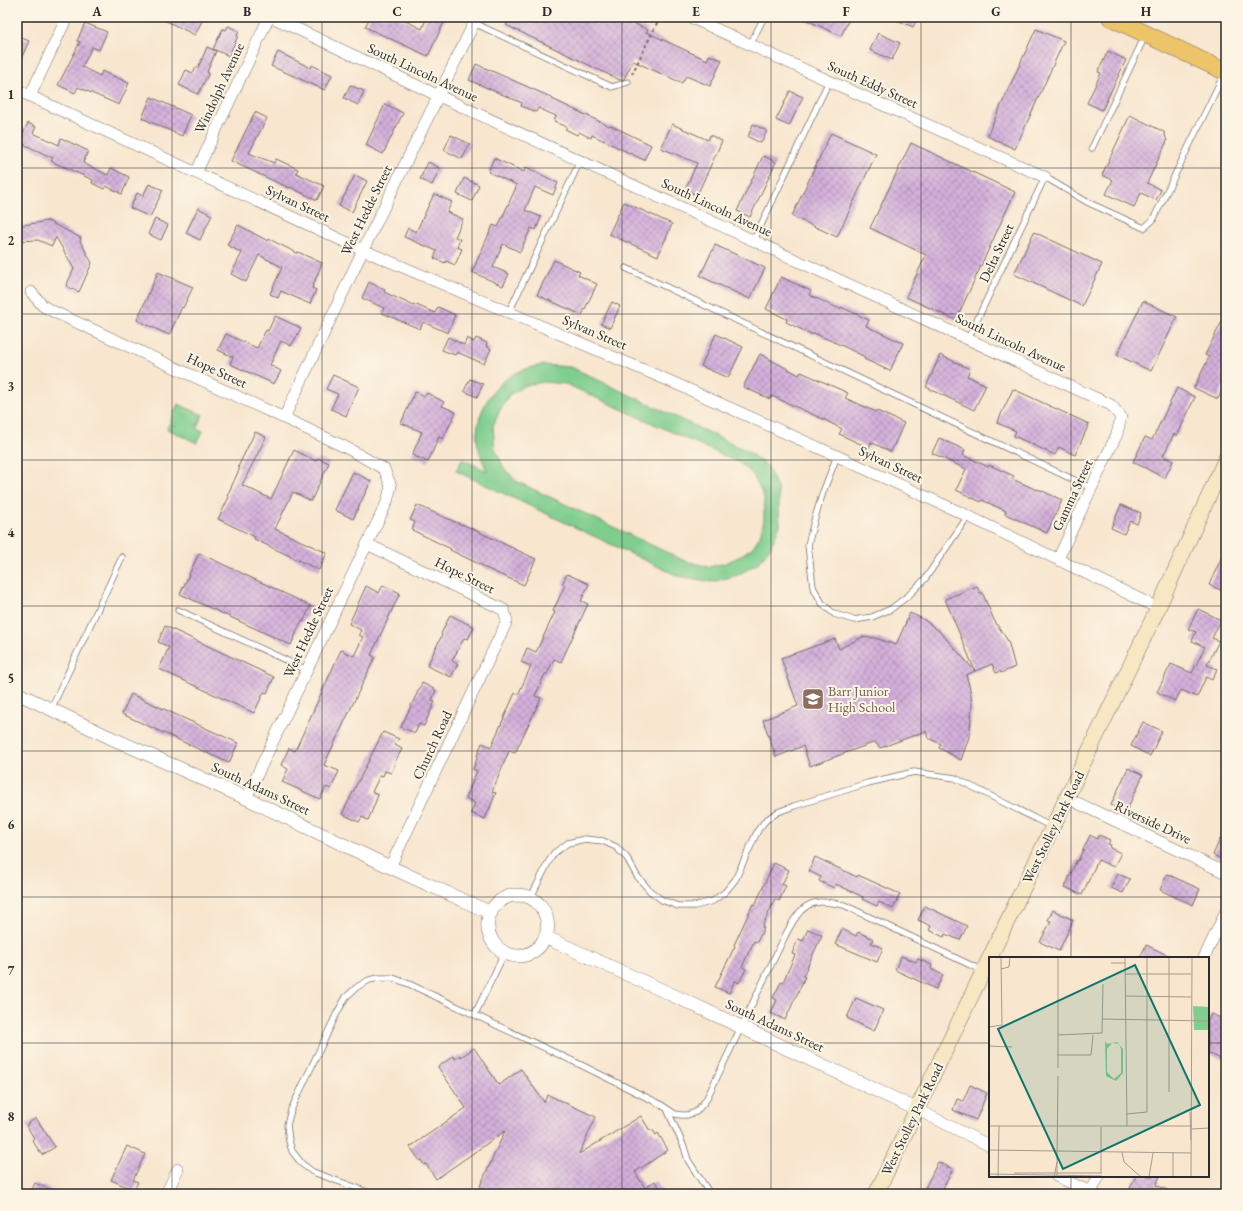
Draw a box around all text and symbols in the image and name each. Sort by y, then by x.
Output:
text: A [91,3,102,20]
text: B [243,3,251,20]
text: C [392,3,402,20]
text: D [542,3,552,20]
text: E [692,3,700,20]
text: F [842,3,850,20]
text: G [991,3,1001,20]
text: H [1141,3,1152,20]
street label: South Lincoln Avenue [365,38,482,106]
street label: Windolph Avenue [190,39,248,136]
street label: South Eddy Street [825,56,921,112]
text: 1 [8,86,15,103]
street label: West Hedde Street [336,161,396,258]
street label: South Lincoln Avenue [659,173,776,241]
street label: Sylvan Street [263,180,333,226]
street label: Delta Street [975,220,1018,285]
text: 2 [8,232,15,249]
street label: South Lincoln Avenue [953,308,1070,376]
street label: Sylvan Street [560,310,631,354]
street label: Hope Street [184,348,251,392]
text: 3 [8,378,15,395]
street label: Sylvan Street [856,441,926,487]
street label: Gamma Street [1048,456,1097,534]
text: 4 [8,524,15,541]
street label: Hope Street [432,553,498,598]
street label: West Hedde Street [279,583,337,680]
text: 5 [8,670,14,687]
place label: Barr Junior High School [828,682,896,716]
school or university icon: Barr Junior High School [800,686,826,712]
street label: Church Road [408,707,456,782]
street label: South Adams Street [209,757,314,819]
street label: West Stolley Park Road [1018,767,1089,886]
street label: Riverside Drive [1112,796,1195,848]
text: 6 [8,816,15,833]
inset map [989,957,1209,1177]
text: 7 [8,962,15,979]
street label: South Adams Street [723,994,828,1056]
street label: West Stolley Park Road [877,1059,948,1178]
text: 8 [8,1108,15,1125]

